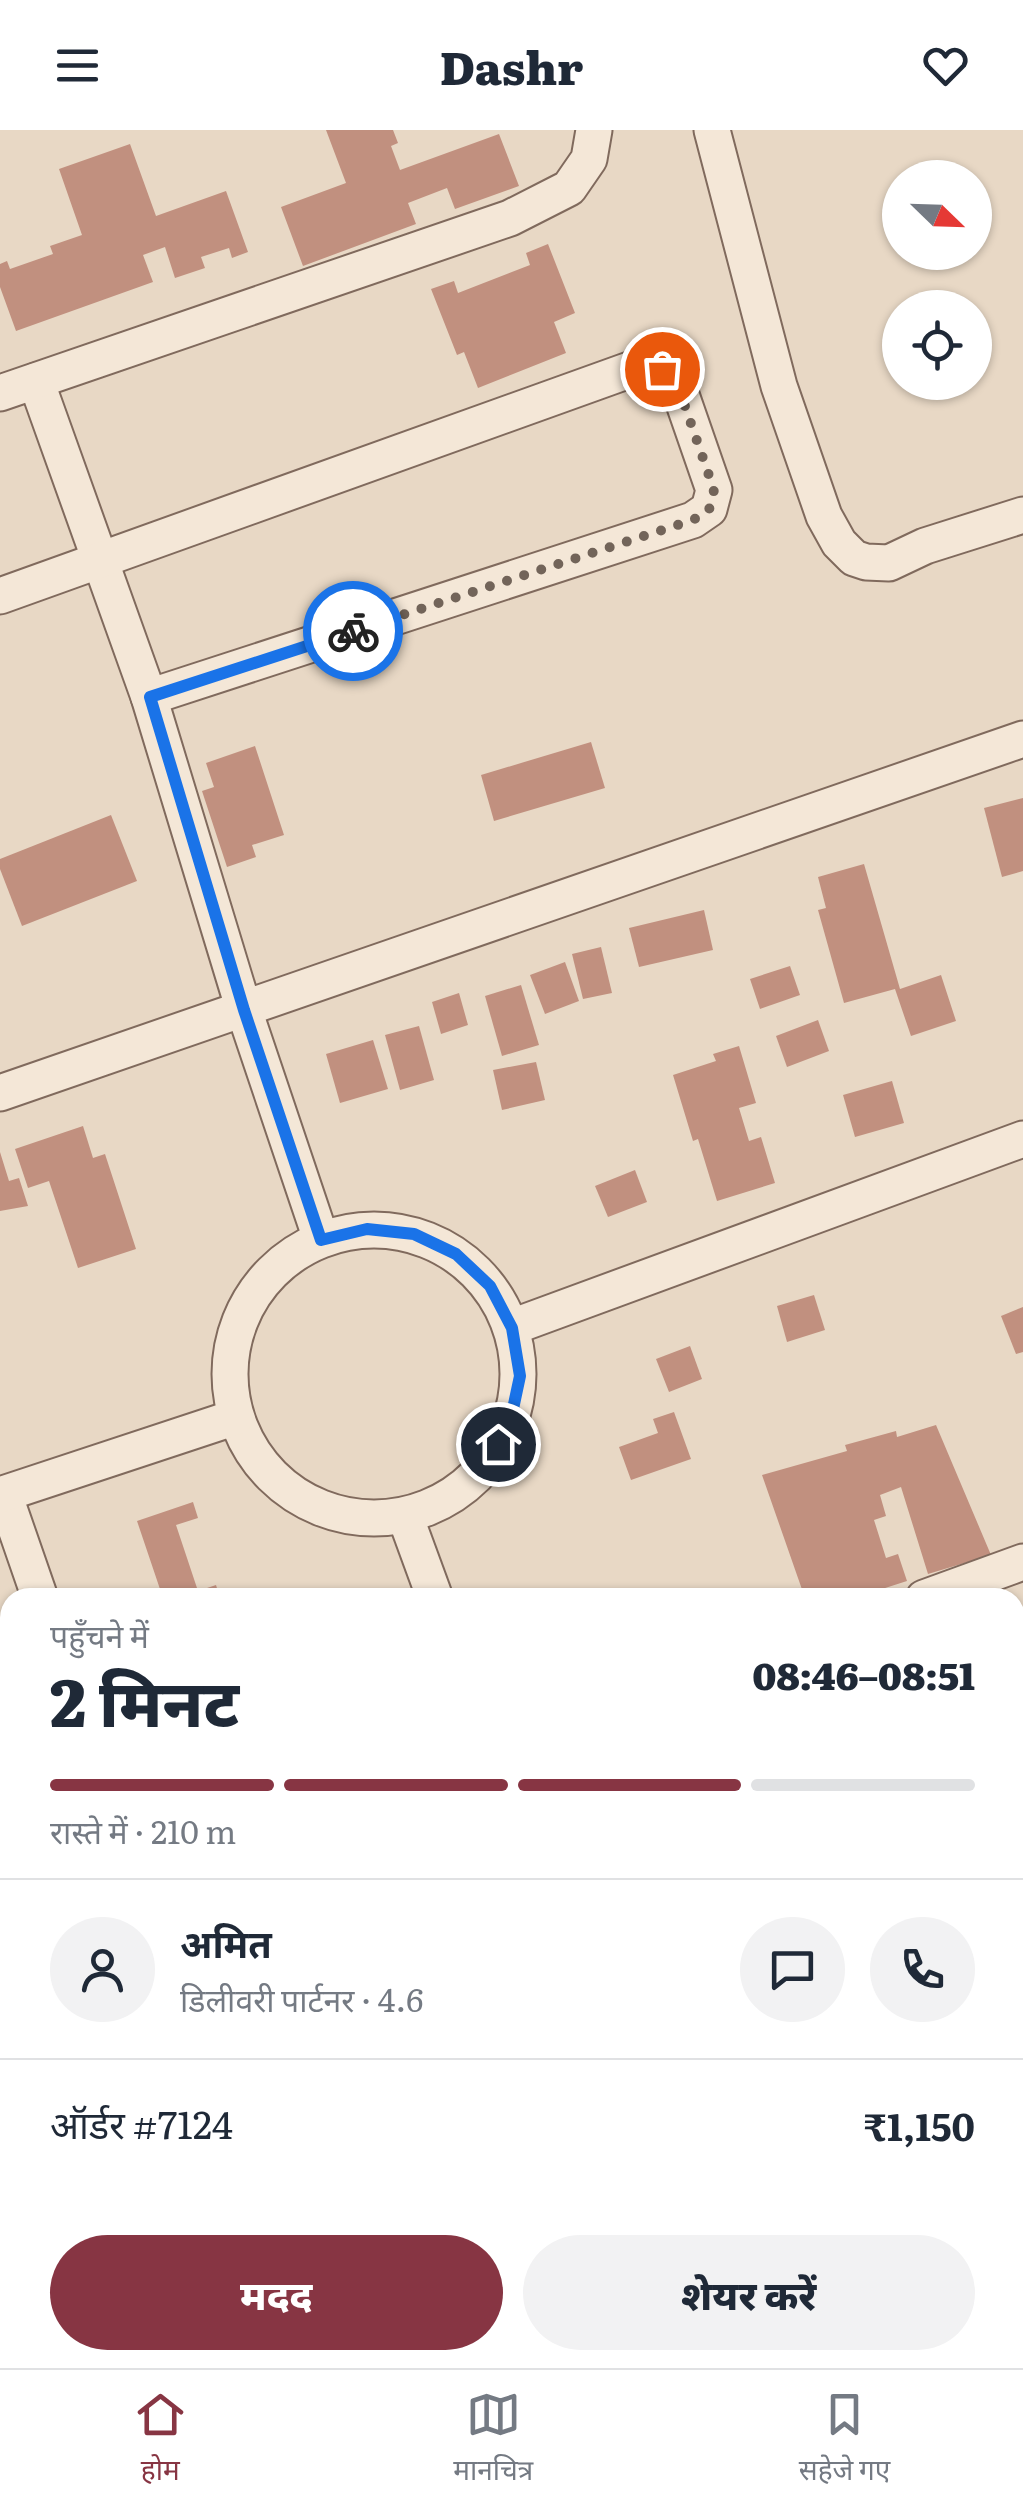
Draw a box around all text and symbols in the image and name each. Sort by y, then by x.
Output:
text: Dashr [440,32,583,99]
icon: menu [50,38,105,93]
icon: heart [918,38,973,93]
north arrow [882,160,992,270]
map controls [882,160,992,400]
button: locate [882,290,992,400]
pin [620,327,705,412]
icon: bag [635,342,690,397]
courier [303,581,403,681]
icon: bike [326,604,381,659]
pin [456,1402,541,1487]
icon: home [471,1417,526,1472]
text: पहुँचने में [50,1610,149,1658]
text: 08:46–08:51 [752,1645,975,1702]
text: 2 मिनट [50,1650,239,1747]
text: रास्ते में · 210 m [50,1806,236,1854]
text: अमित [180,1913,272,1970]
button: person [50,1917,155,2022]
button: chat [740,1917,845,2022]
button: phone [870,1917,975,2022]
text: डिलीवरी पार्टनर · 4.6 [180,1974,423,2022]
text: ऑर्डर #7124 [50,2094,233,2151]
text: ₹1,150 [864,2096,975,2153]
button: मदद [50,2235,503,2350]
button: शेयर करें [523,2235,975,2350]
tab: होम [133,2387,188,2491]
tab: मानचित्र [453,2387,533,2491]
tab: सहेजे गए [799,2387,890,2491]

